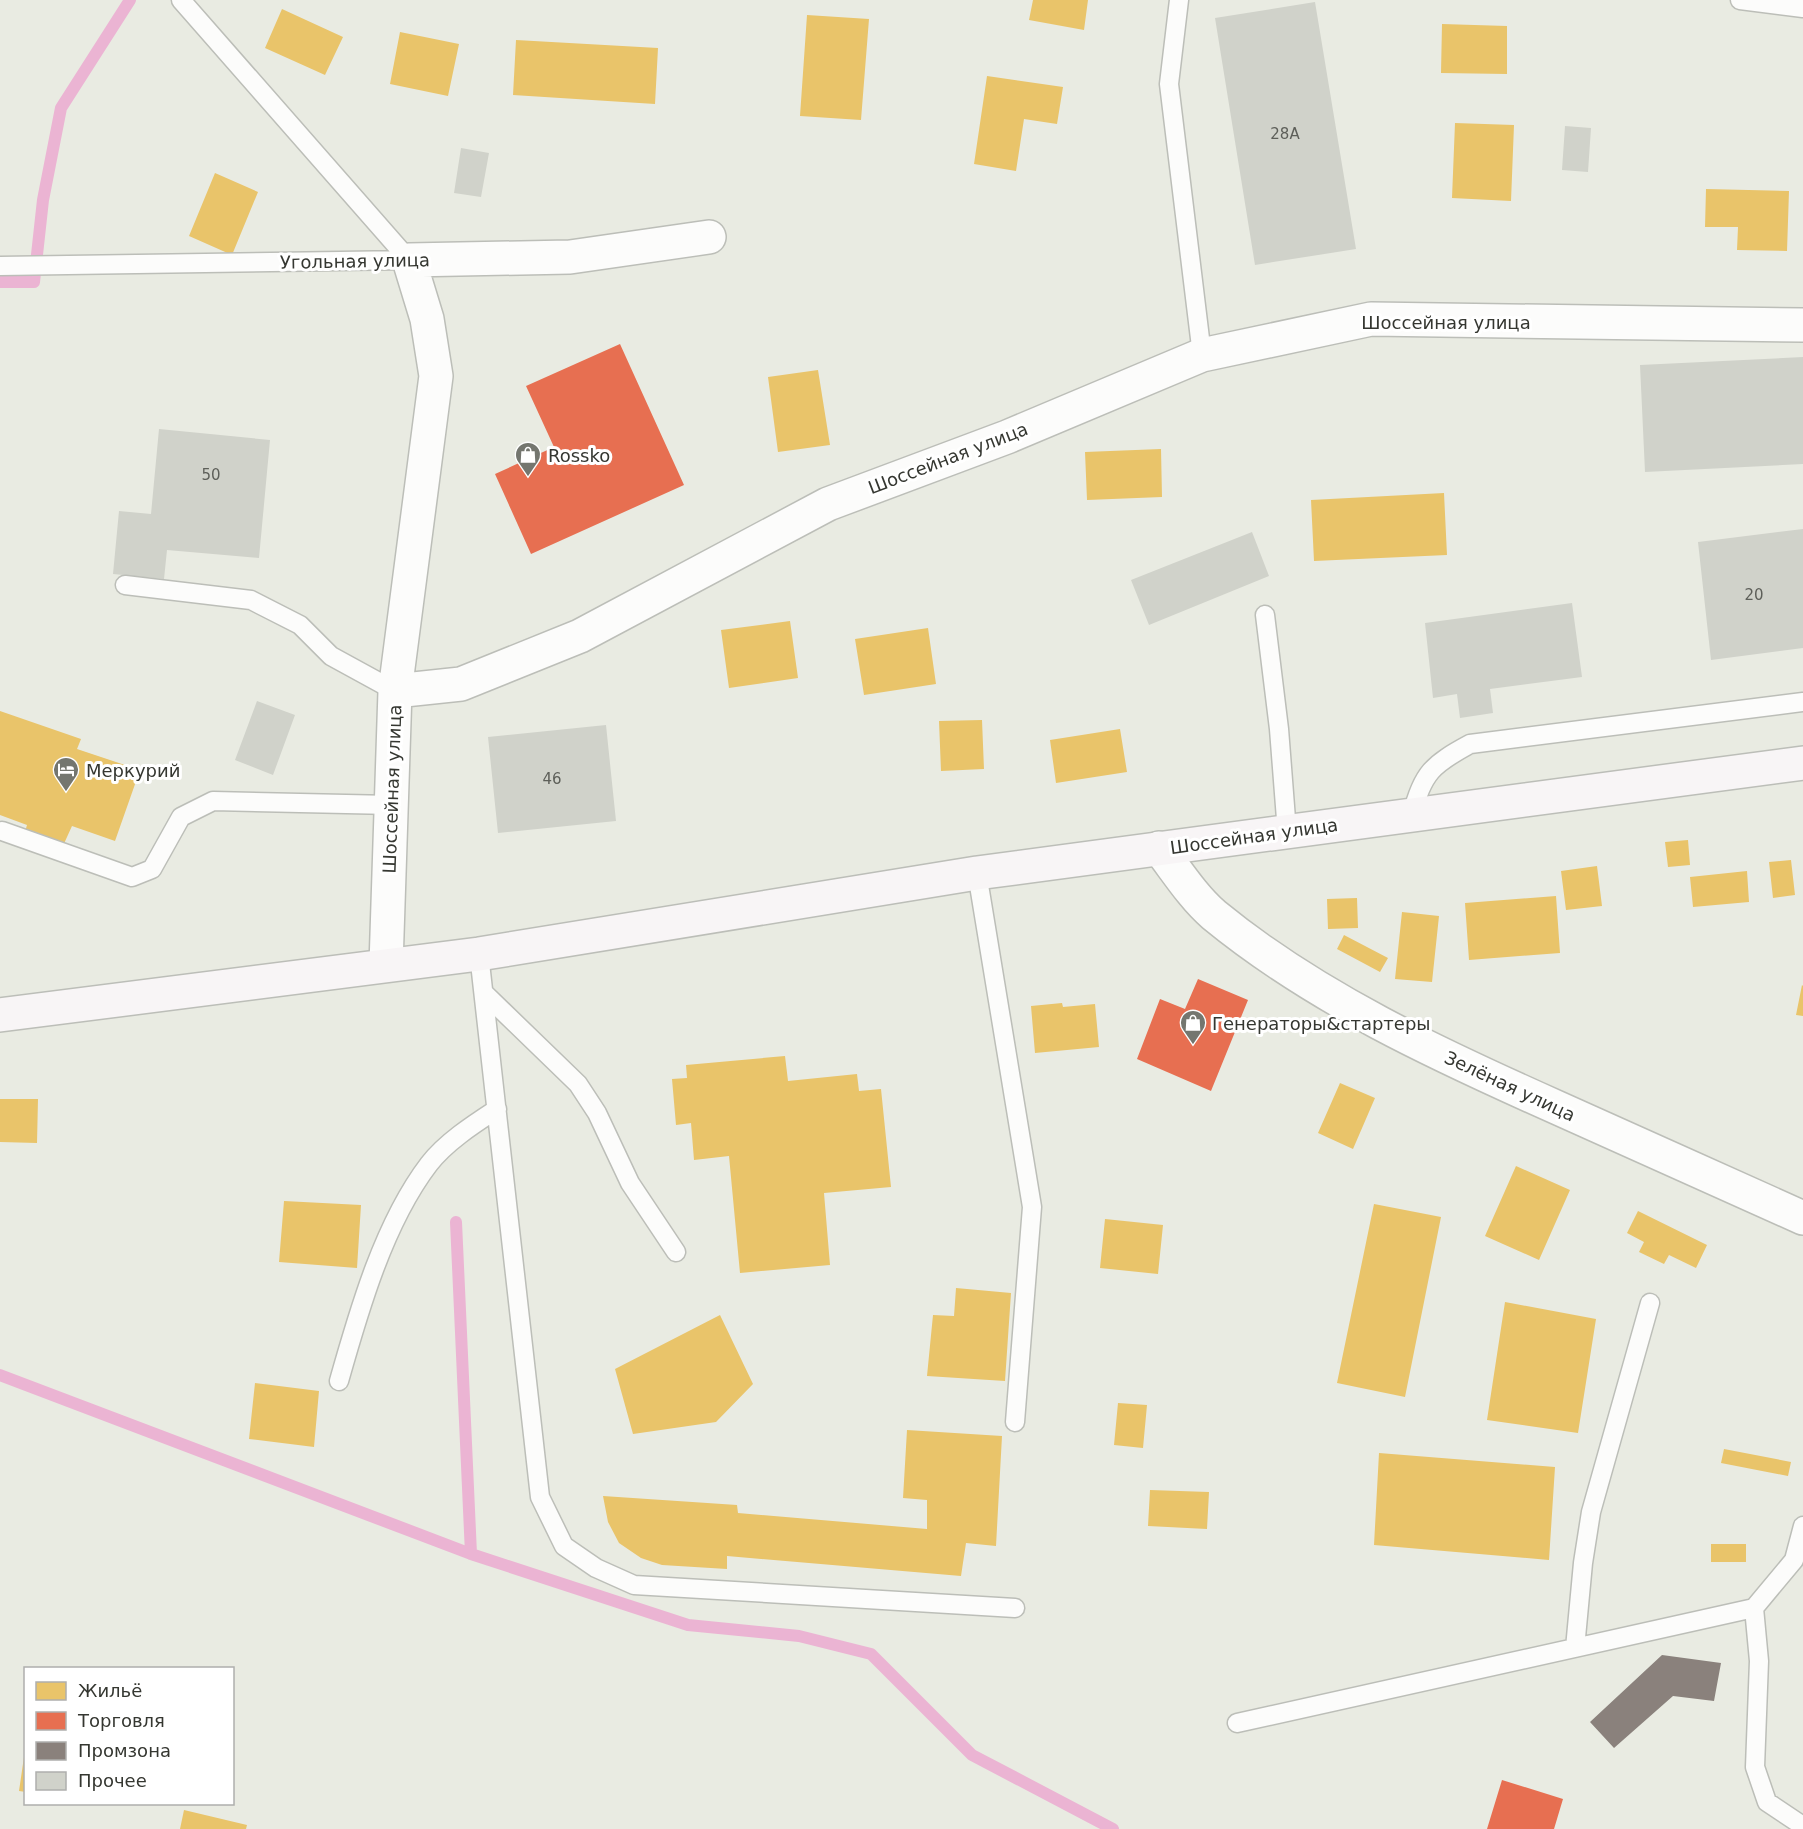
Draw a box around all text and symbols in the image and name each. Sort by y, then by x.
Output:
house number: 28А [1270,125,1300,143]
street label: Угольная улица [280,249,430,273]
street label: Шоссейная улица [1361,312,1531,333]
street label: Шоссейная улица [865,418,1031,498]
shop icon: Rossko [513,440,543,478]
place label: Rossko [548,445,610,466]
house number: 50 [201,466,221,484]
house number: 20 [1744,586,1764,604]
street label: Шоссейная улица [379,704,405,874]
hotel icon: Меркурий [51,755,81,793]
place label: Меркурий [86,760,180,781]
house number: 46 [542,770,562,788]
street label: Шоссейная улица [1169,814,1339,858]
shop icon: Генераторы&стартеры [1178,1008,1208,1046]
place label: Генераторы&стартеры [1212,1013,1431,1034]
street label: Зелёная улица [1441,1047,1579,1125]
legend [24,1667,234,1805]
text: Жильё [78,1680,142,1701]
text: Торговля [77,1710,165,1731]
text: Промзона [78,1740,171,1761]
text: Прочее [78,1770,147,1791]

